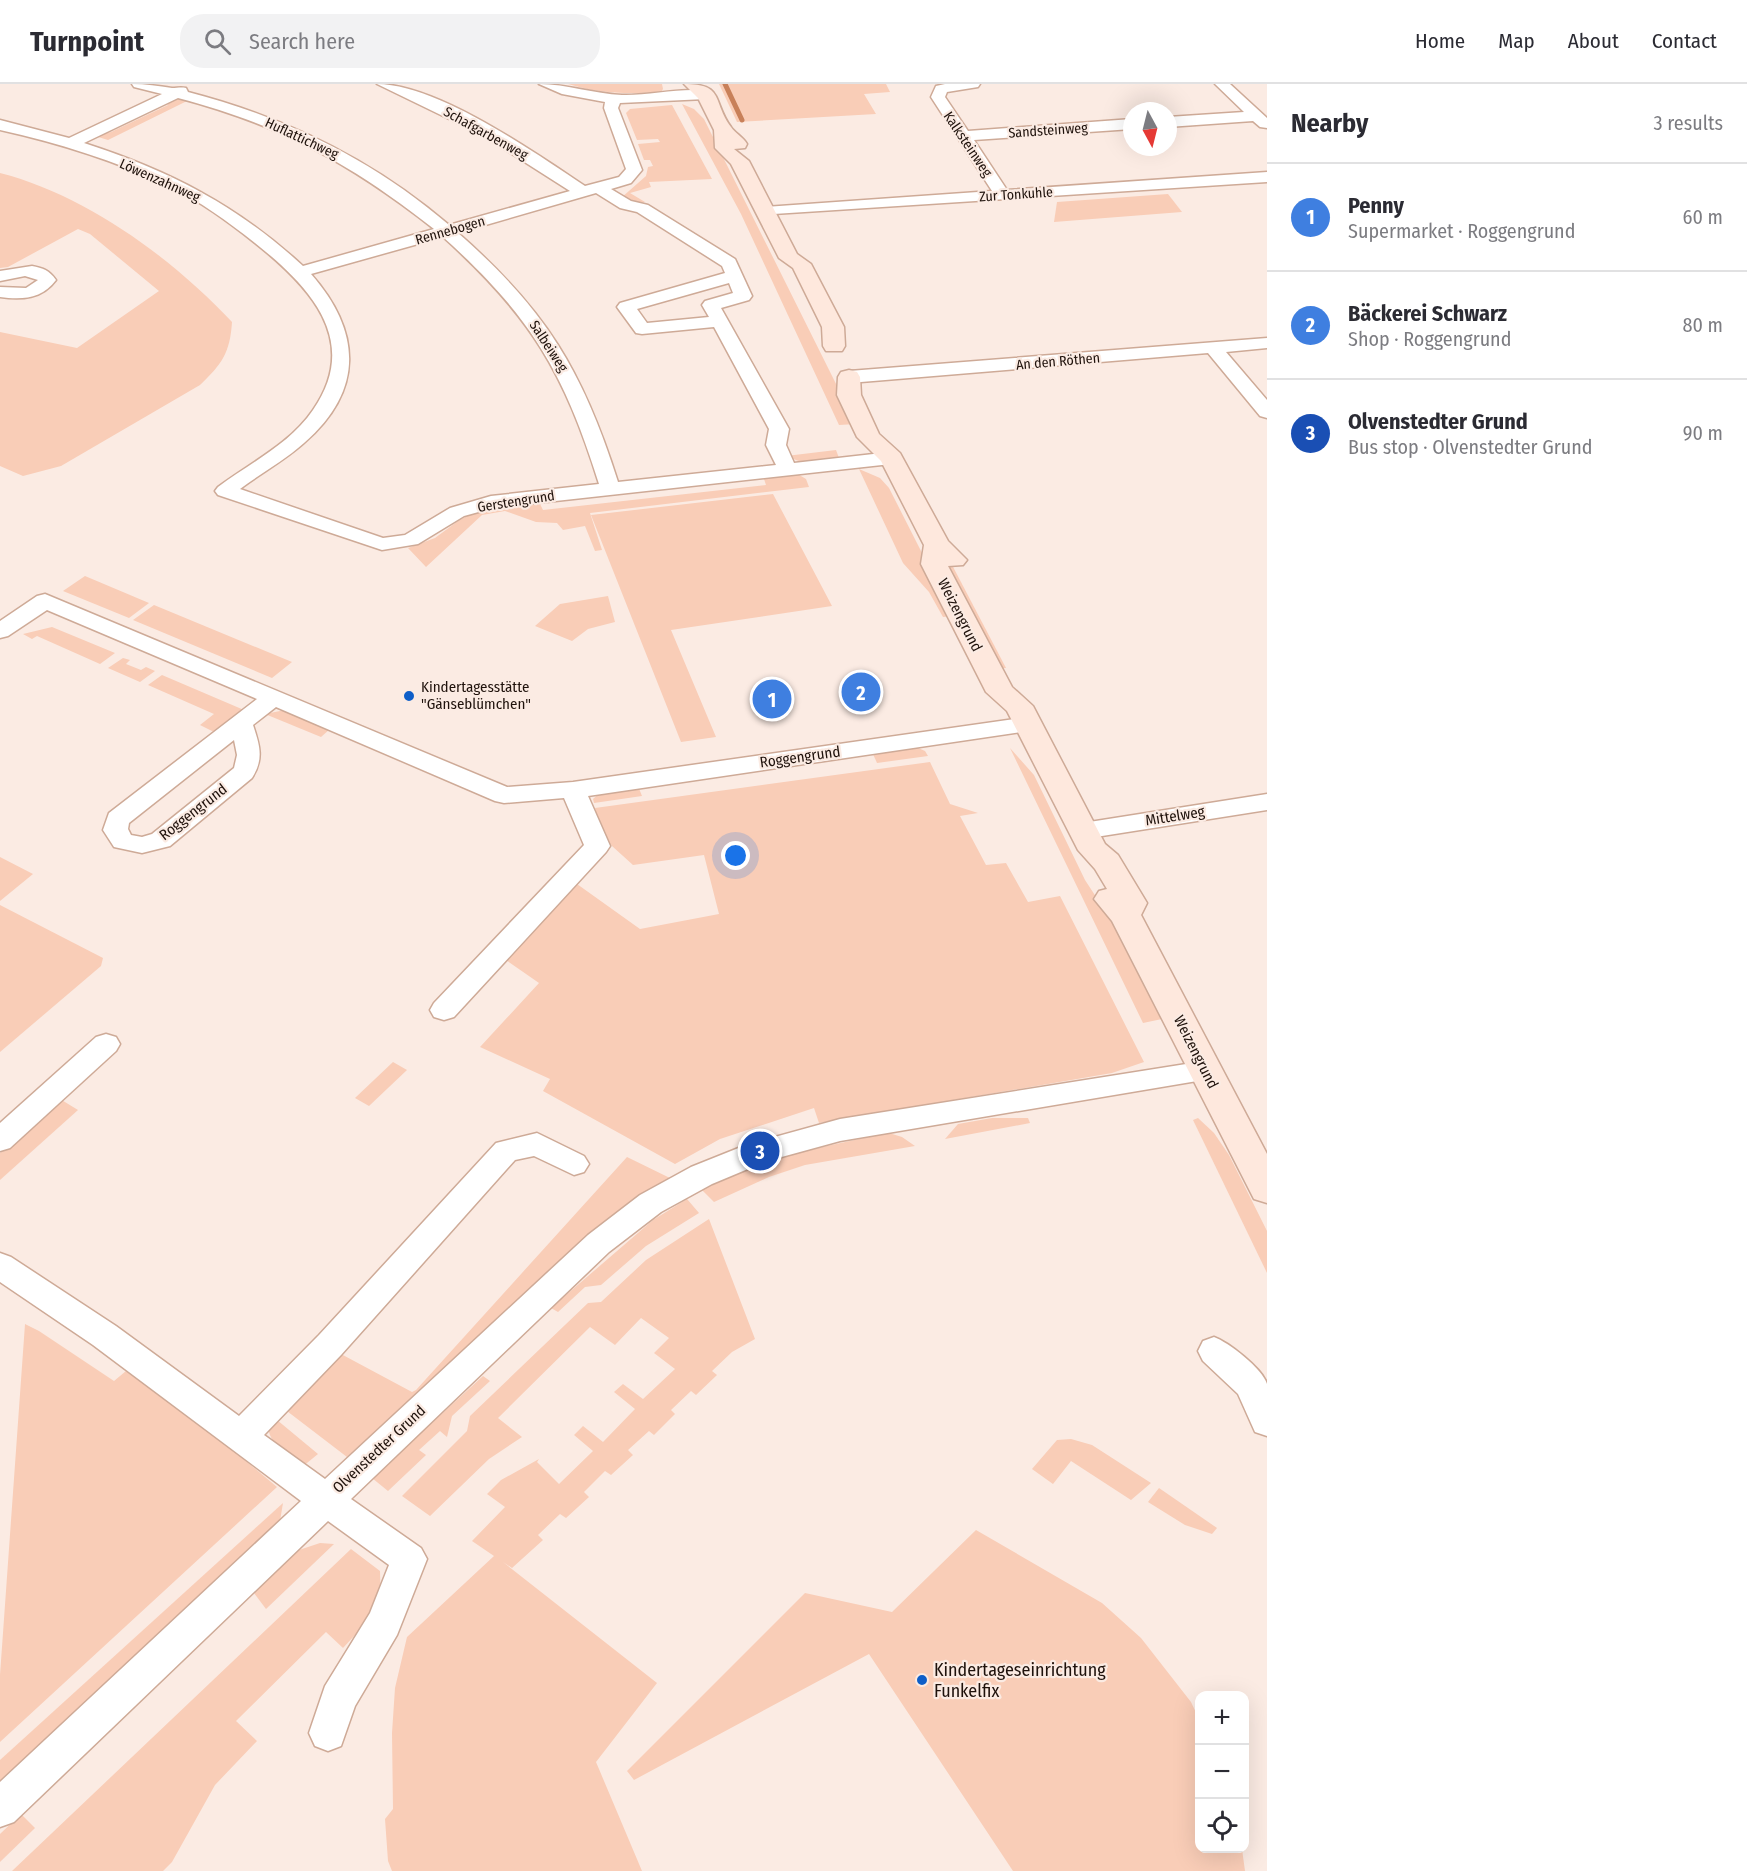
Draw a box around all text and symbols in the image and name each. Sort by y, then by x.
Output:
search box [180,14,600,68]
text: Turnpoint [30,25,144,58]
icon: search [201,25,234,58]
text: Search here [249,28,355,55]
text: Home [1415,28,1465,54]
text: Map [1498,28,1535,54]
text: About [1568,28,1619,54]
text: Contact [1652,28,1717,54]
north arrow [1123,102,1177,156]
street label: Schafgarbenweg [441,103,531,164]
street label: Kalksteinweg [940,108,996,180]
text: Nearby [1291,108,1368,139]
text: 3 results [1654,111,1723,135]
street label: Huflattichweg [262,114,342,163]
street label: Sandsteinweg [1008,119,1089,142]
street label: Löwenzahnweg [117,155,203,206]
street label: Zur Tonkuhle [979,183,1054,206]
text: Penny [1348,192,1404,219]
text: 1 [1306,205,1315,229]
text: 60 m [1683,205,1723,229]
street label: Rennebogen [413,212,487,249]
text: Supermarket · Roggengrund [1348,219,1575,243]
text: Bäckerei Schwarz [1348,300,1507,327]
text: 2 [1306,313,1315,337]
text: 80 m [1683,313,1723,337]
street label: Salbeiweg [526,317,572,376]
text: Shop · Roggengrund [1348,327,1511,351]
street label: An den Röthen [1015,349,1101,374]
text: Olvenstedter Grund [1348,408,1528,435]
text: 3 [1306,421,1315,445]
text: 90 m [1683,421,1723,445]
text: Bus stop · Olvenstedter Grund [1348,435,1592,459]
street label: Gerstengrund [476,487,556,516]
street label: Weizengrund [934,575,986,655]
pin: 2 [842,670,880,714]
pin: 1 [752,676,792,722]
place label: Kindertagesstätte "Gänseblümchen" [421,678,531,713]
marker: Kindertagesstätte "Gänseblümchen" [402,689,416,703]
street label: Roggengrund [759,742,841,772]
street label: Roggengrund [156,780,230,844]
street label: Mittelweg [1144,802,1206,830]
your location [721,841,750,870]
street label: Weizengrund [1170,1012,1222,1092]
pin: 3 [740,1128,780,1174]
street label: Olvenstedter Grund [329,1401,429,1497]
place label: Kindertageseinrichtung Funkelfix [934,1659,1106,1702]
marker: Kindertageseinrichtung Funkelfix [915,1673,929,1687]
map controls [1195,1691,1249,1853]
button: + [1195,1691,1249,1745]
button: − [1195,1745,1249,1799]
button: locate [1195,1799,1249,1853]

